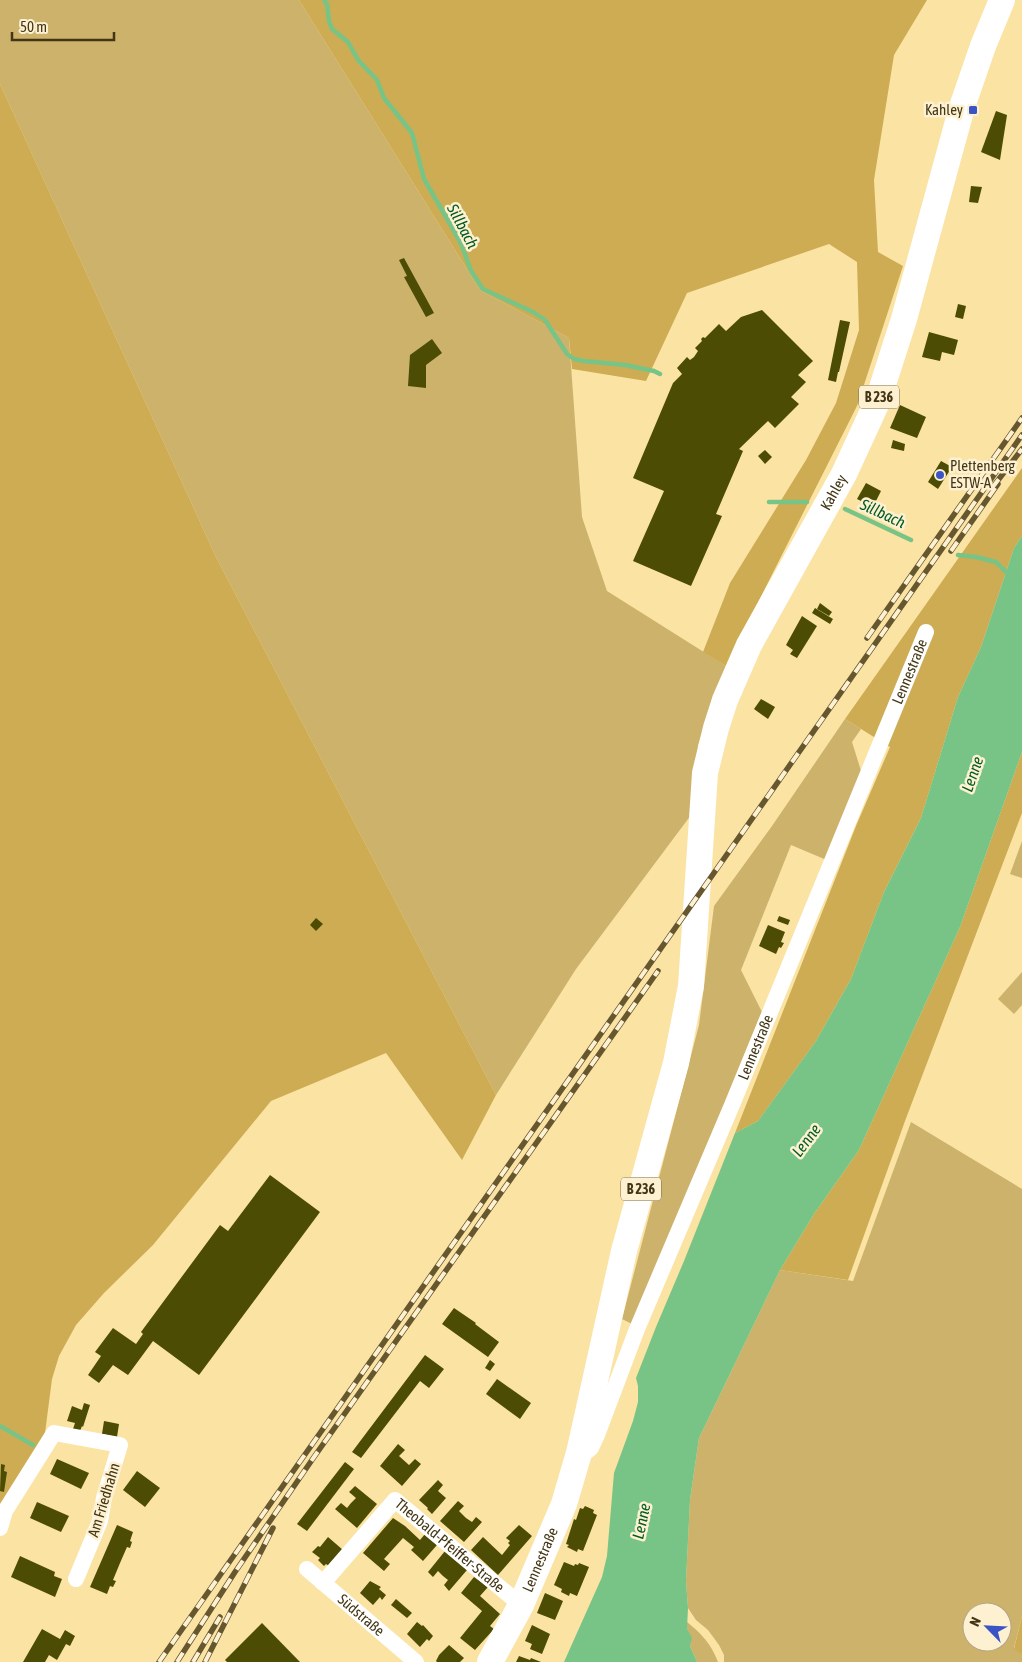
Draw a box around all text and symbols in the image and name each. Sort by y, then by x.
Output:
scale bar [12,10,115,42]
text: 50 m [20,18,47,35]
place label: Kahley [925,101,963,118]
marker: Kahley [967,104,979,116]
water label: Sillbach [443,200,482,251]
road number: B 236 [859,386,899,408]
place label: Plettenberg ESTW-A [950,457,1015,491]
marker: Plettenberg ESTW-A [934,469,946,481]
street label: Kahley [817,471,850,513]
water label: Sillbach [857,494,909,531]
street label: Lennestraße [888,636,930,706]
water label: Lenne [958,754,986,794]
street label: Lennestraße [734,1012,776,1082]
water label: Lenne [788,1120,824,1160]
road number: B 236 [621,1178,661,1200]
street label: Am Friedhahn [84,1461,123,1539]
street label: Theobald-Pfeiffer-Straße [392,1495,508,1596]
water label: Lenne [628,1501,654,1541]
street label: Lennestraße [519,1525,561,1595]
street label: Südstraße [335,1590,388,1639]
north arrow [962,1602,1012,1652]
text: N [966,1615,984,1629]

